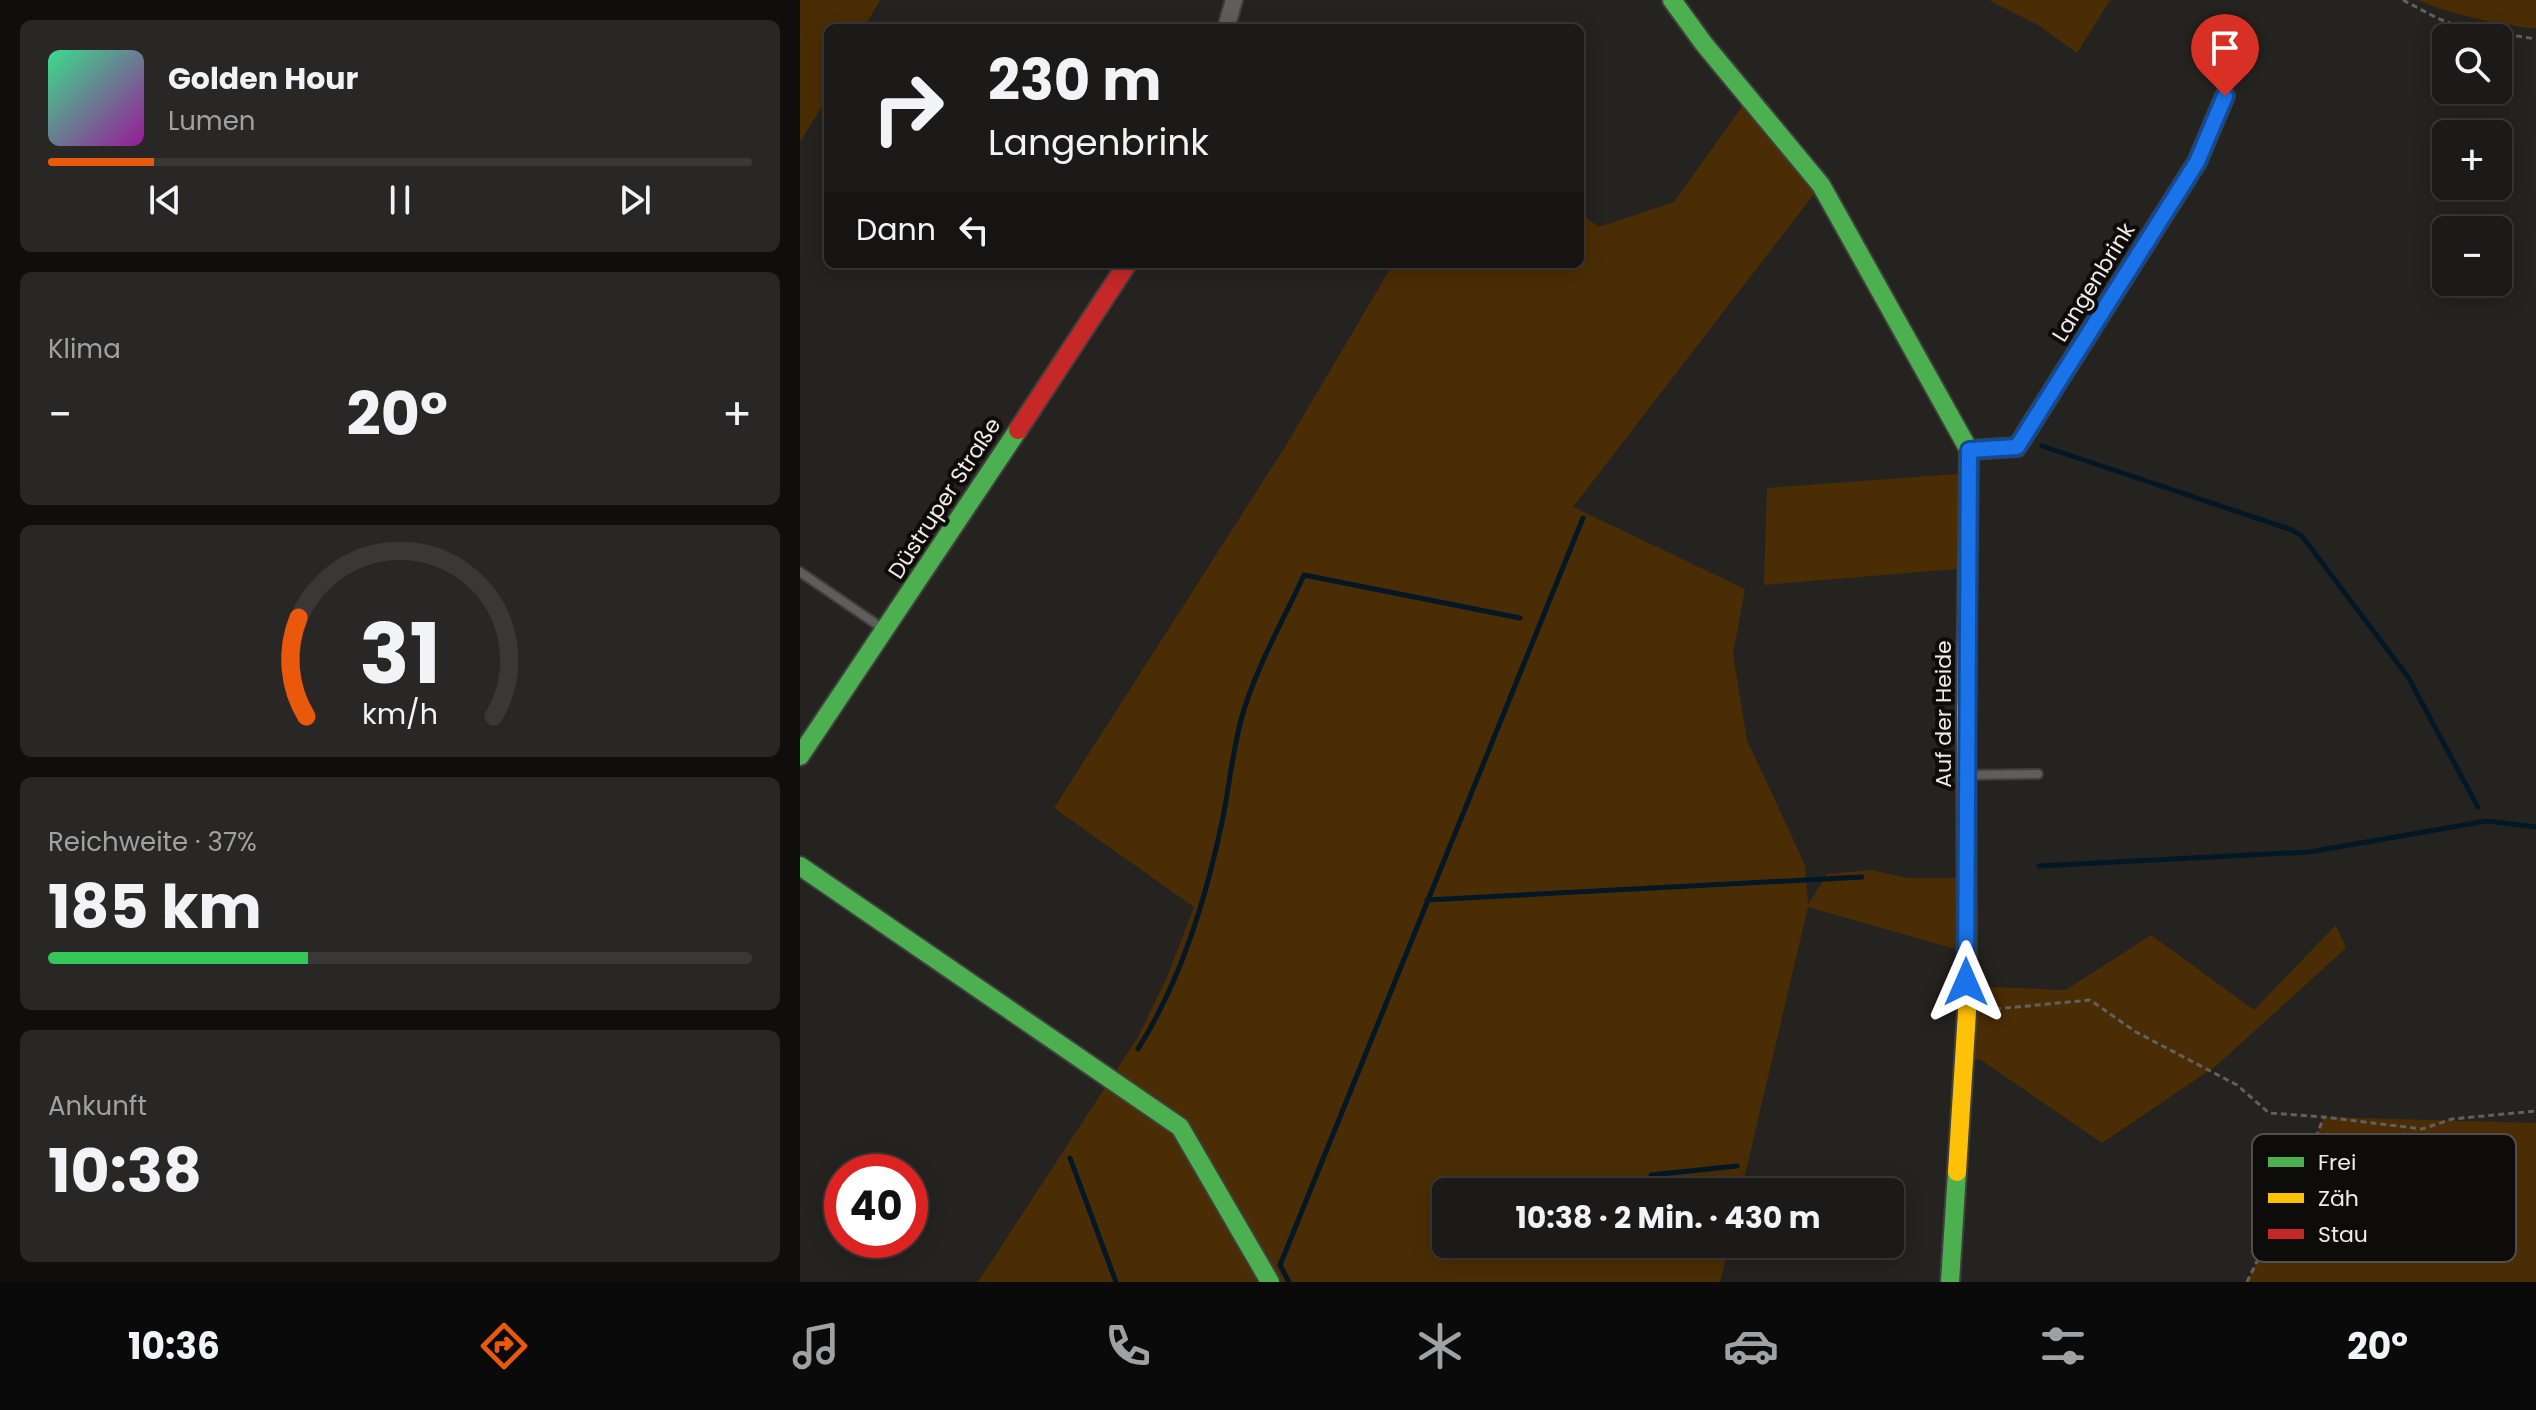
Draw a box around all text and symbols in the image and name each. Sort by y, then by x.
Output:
pin [2191,14.0,2259,96]
map controls [2432,24,2512,296]
button: search [2432,24,2512,104]
icon: arrive [2203,26,2247,70]
text: 230 m [988,41,1162,120]
icon: right [856,56,960,160]
text: Golden Hour [168,57,358,100]
text: Lumen [168,103,255,139]
text: Langenbrink [988,117,1209,168]
button: + [2432,120,2512,200]
icon: previous [143,178,187,222]
icon: pause [378,178,422,222]
icon: next [613,178,657,222]
text: Dann [856,208,936,251]
icon: left [952,208,996,252]
street label: Langenbrink [2045,216,2143,348]
button: − [2432,216,2512,296]
text: Klima [48,331,121,367]
text: 20° [347,372,448,456]
text: − [48,384,72,445]
text: + [722,384,752,445]
street label: Düstruper Straße [881,412,1008,585]
text: 31 [359,596,441,712]
street label: Auf der Heide [1928,640,1959,788]
text: km/h [362,694,438,734]
text: Reichweite · 37% [48,824,257,860]
text: 185 km [48,865,262,949]
position arrow [1924,940,2008,1024]
text: Ankunft [48,1088,147,1124]
text: 10:38 [48,1129,202,1213]
legend [2252,1134,2516,1262]
text: Frei [2318,1147,2356,1178]
speed limit sign: 40 [824,1154,928,1258]
text: Zäh [2318,1183,2359,1214]
text: 10:38 · 2 Min. · 430 m [1515,1196,1821,1239]
text: Stau [2318,1219,2368,1250]
icon: directions [476,1318,532,1374]
icon: music [788,1318,844,1374]
icon: phone [1100,1318,1156,1374]
icon: climate [1412,1318,1468,1374]
icon: car [1723,1318,1779,1374]
icon: filters [2035,1318,2091,1374]
text: 10:36 [128,1321,220,1372]
text: 20° [2347,1321,2408,1372]

